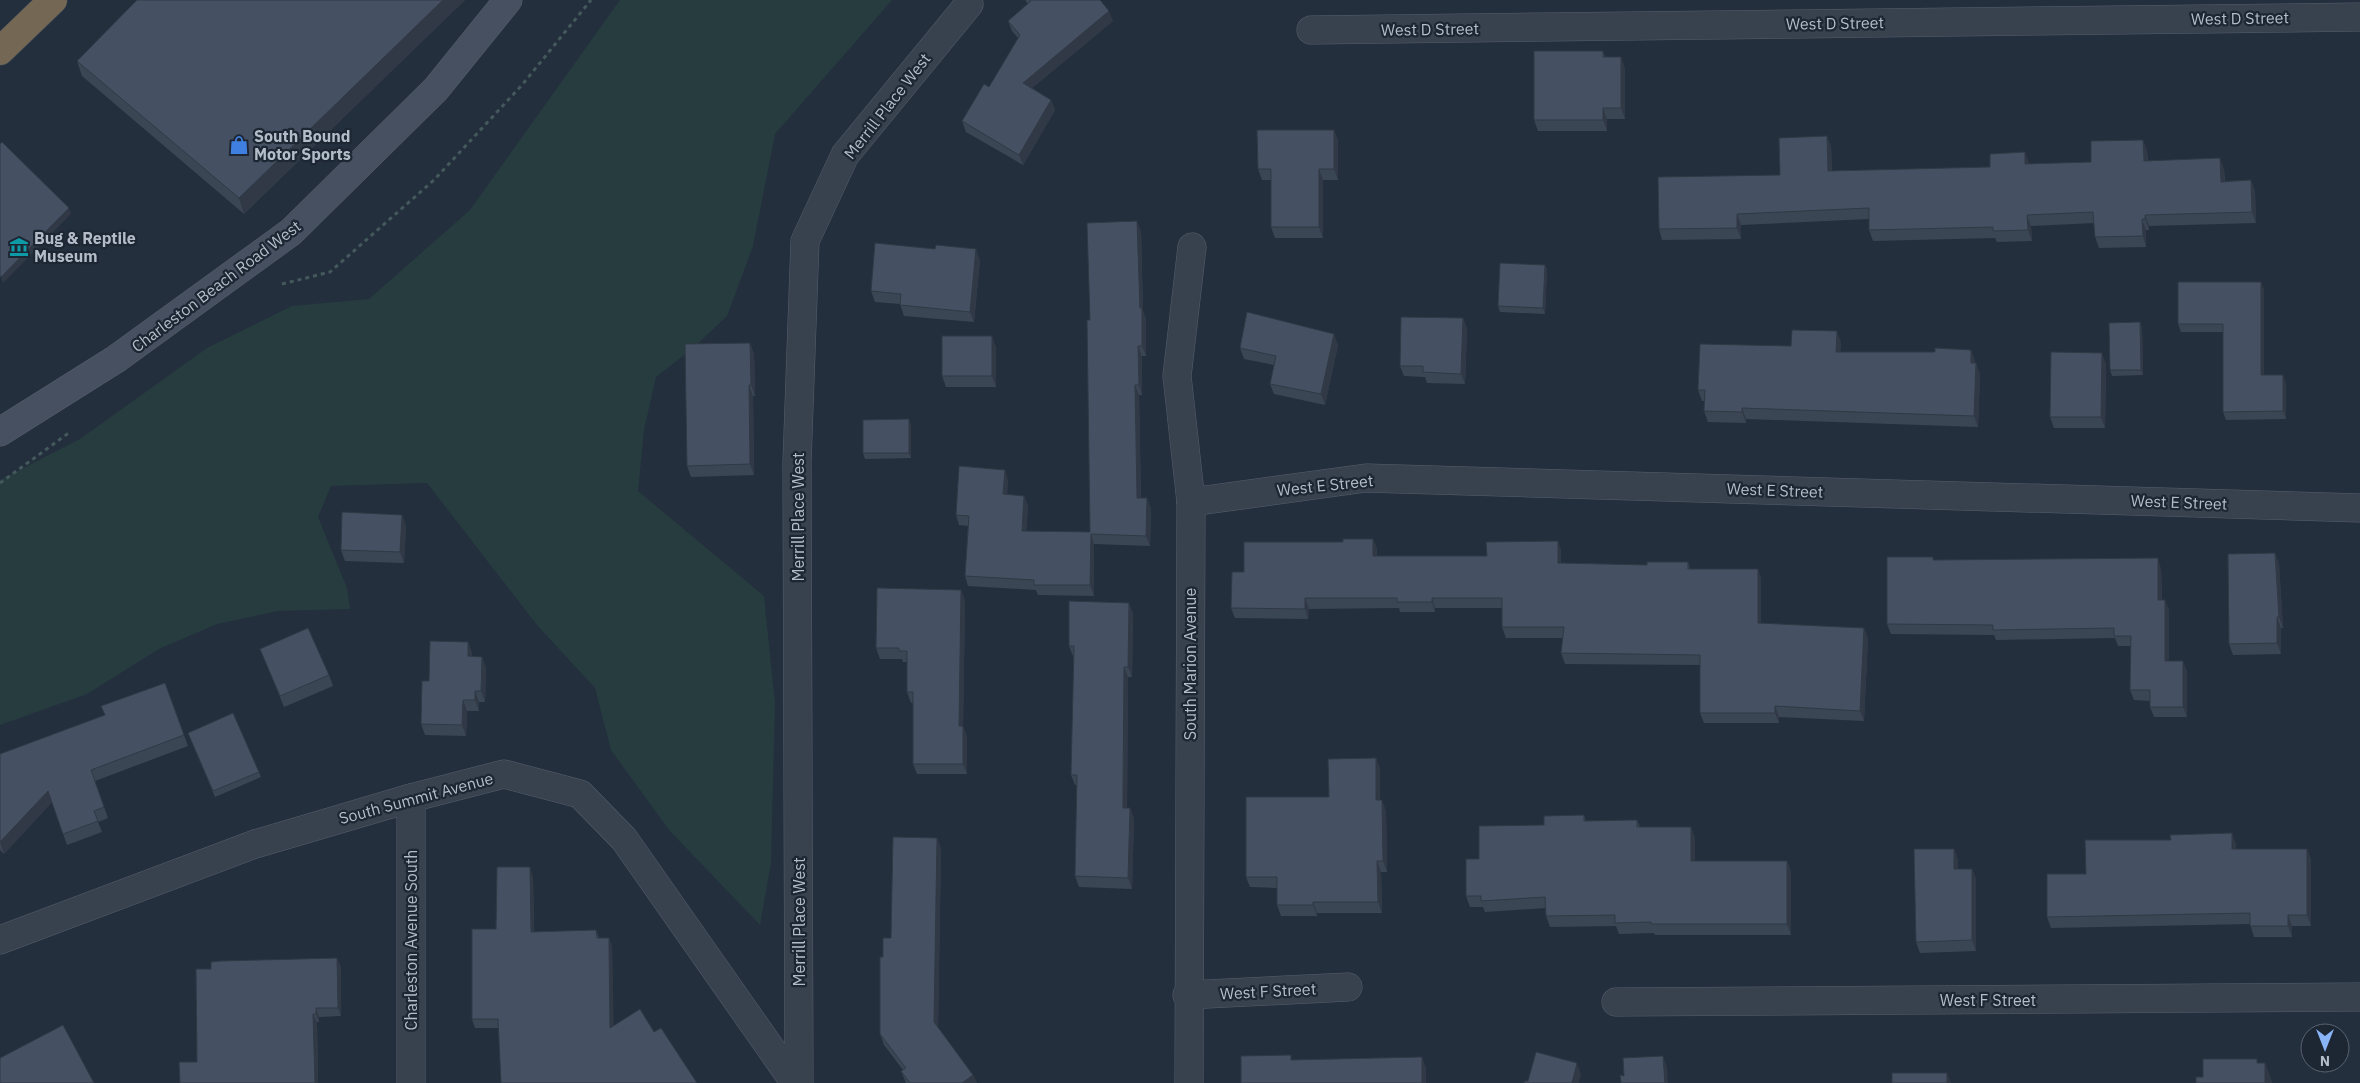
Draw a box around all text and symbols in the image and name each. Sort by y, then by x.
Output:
street label: West D Street [2191,7,2289,29]
street label: West D Street [1786,12,1884,34]
street label: West D Street [1381,18,1479,40]
street label: Merrill Place West [839,49,935,163]
place label: South Bound Motor Sports [254,126,351,164]
shop icon: South Bound Motor Sports [228,134,250,156]
street label: Charleston Beach Road West [127,216,305,356]
place label: Bug & Reptile Museum [34,228,136,266]
museum icon: Bug & Reptile Museum [8,236,30,258]
street label: Merrill Place West [788,452,808,582]
street label: West E Street [1276,470,1374,500]
street label: West E Street [1726,478,1824,502]
street label: West E Street [2130,490,2228,514]
street label: South Marion Avenue [1180,588,1200,740]
street label: South Summit Avenue [337,768,496,828]
street label: Charleston Avenue South [401,850,421,1030]
street label: Merrill Place West [789,857,809,987]
street label: West F Street [1219,978,1317,1004]
street label: West F Street [1940,990,2036,1010]
north arrow [2300,1023,2350,1073]
text: N [2320,1052,2330,1070]

